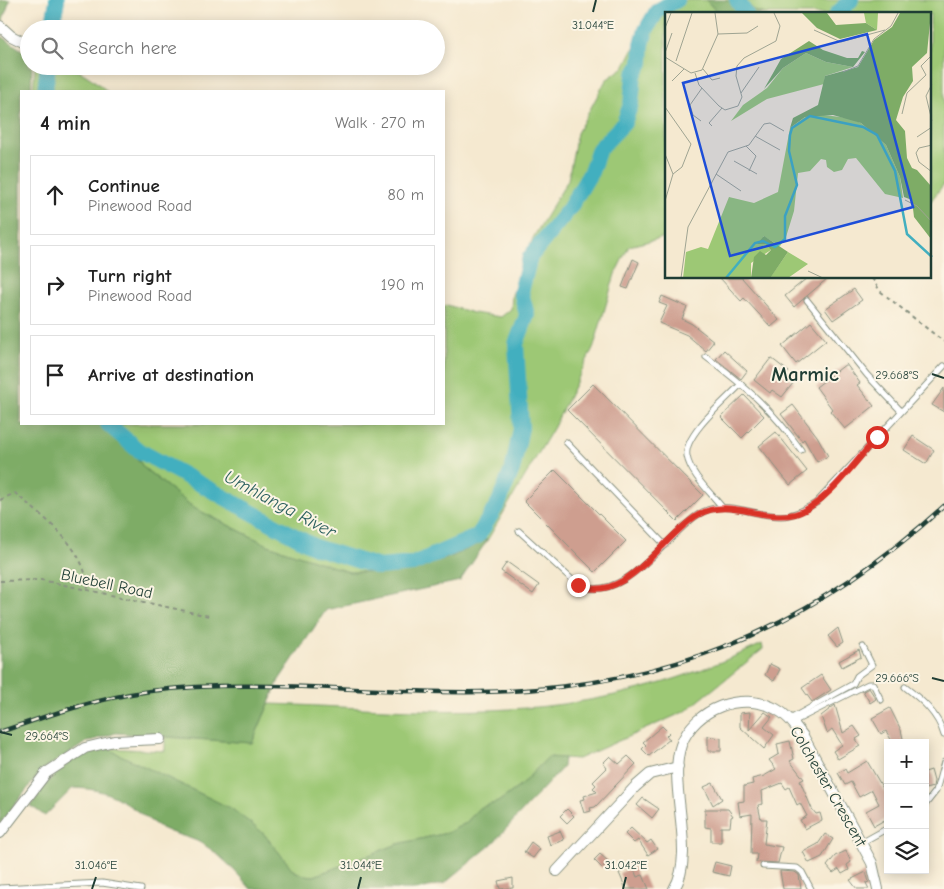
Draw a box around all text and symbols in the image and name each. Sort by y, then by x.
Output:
inset map [665,12,932,279]
text: 31.044°E [572,18,614,32]
search box [20,20,445,75]
icon: search [38,34,66,62]
text: Search here [78,37,177,59]
text: 4 min [40,111,91,135]
text: Walk · 270 m [335,114,425,132]
text: Continue [88,175,160,197]
icon: ahead [41,181,69,209]
text: 80 m [387,186,424,204]
text: Pinewood Road [88,197,192,215]
text: Turn right [88,265,172,287]
icon: right [41,271,69,299]
text: 190 m [381,276,424,294]
text: Pinewood Road [88,287,192,305]
icon: arrive [41,361,69,389]
district label: Marmic [771,362,839,386]
text: Arrive at destination [88,364,254,386]
text: 29.668°S [875,368,919,382]
route start [866,426,889,449]
water label: Umhlanga River [220,466,340,543]
street label: Bluebell Road [59,565,154,602]
route end [567,574,590,597]
text: 29.666°S [875,671,919,685]
street label: Colchester Crescent [786,723,870,850]
text: 29.664°S [26,729,69,743]
map controls [884,739,929,874]
button: + [884,739,929,784]
button: − [884,784,929,829]
button: layers [884,829,929,874]
text: 31.046°E [75,858,117,872]
text: 31.044°E [340,858,382,872]
text: 31.042°E [605,858,647,872]

